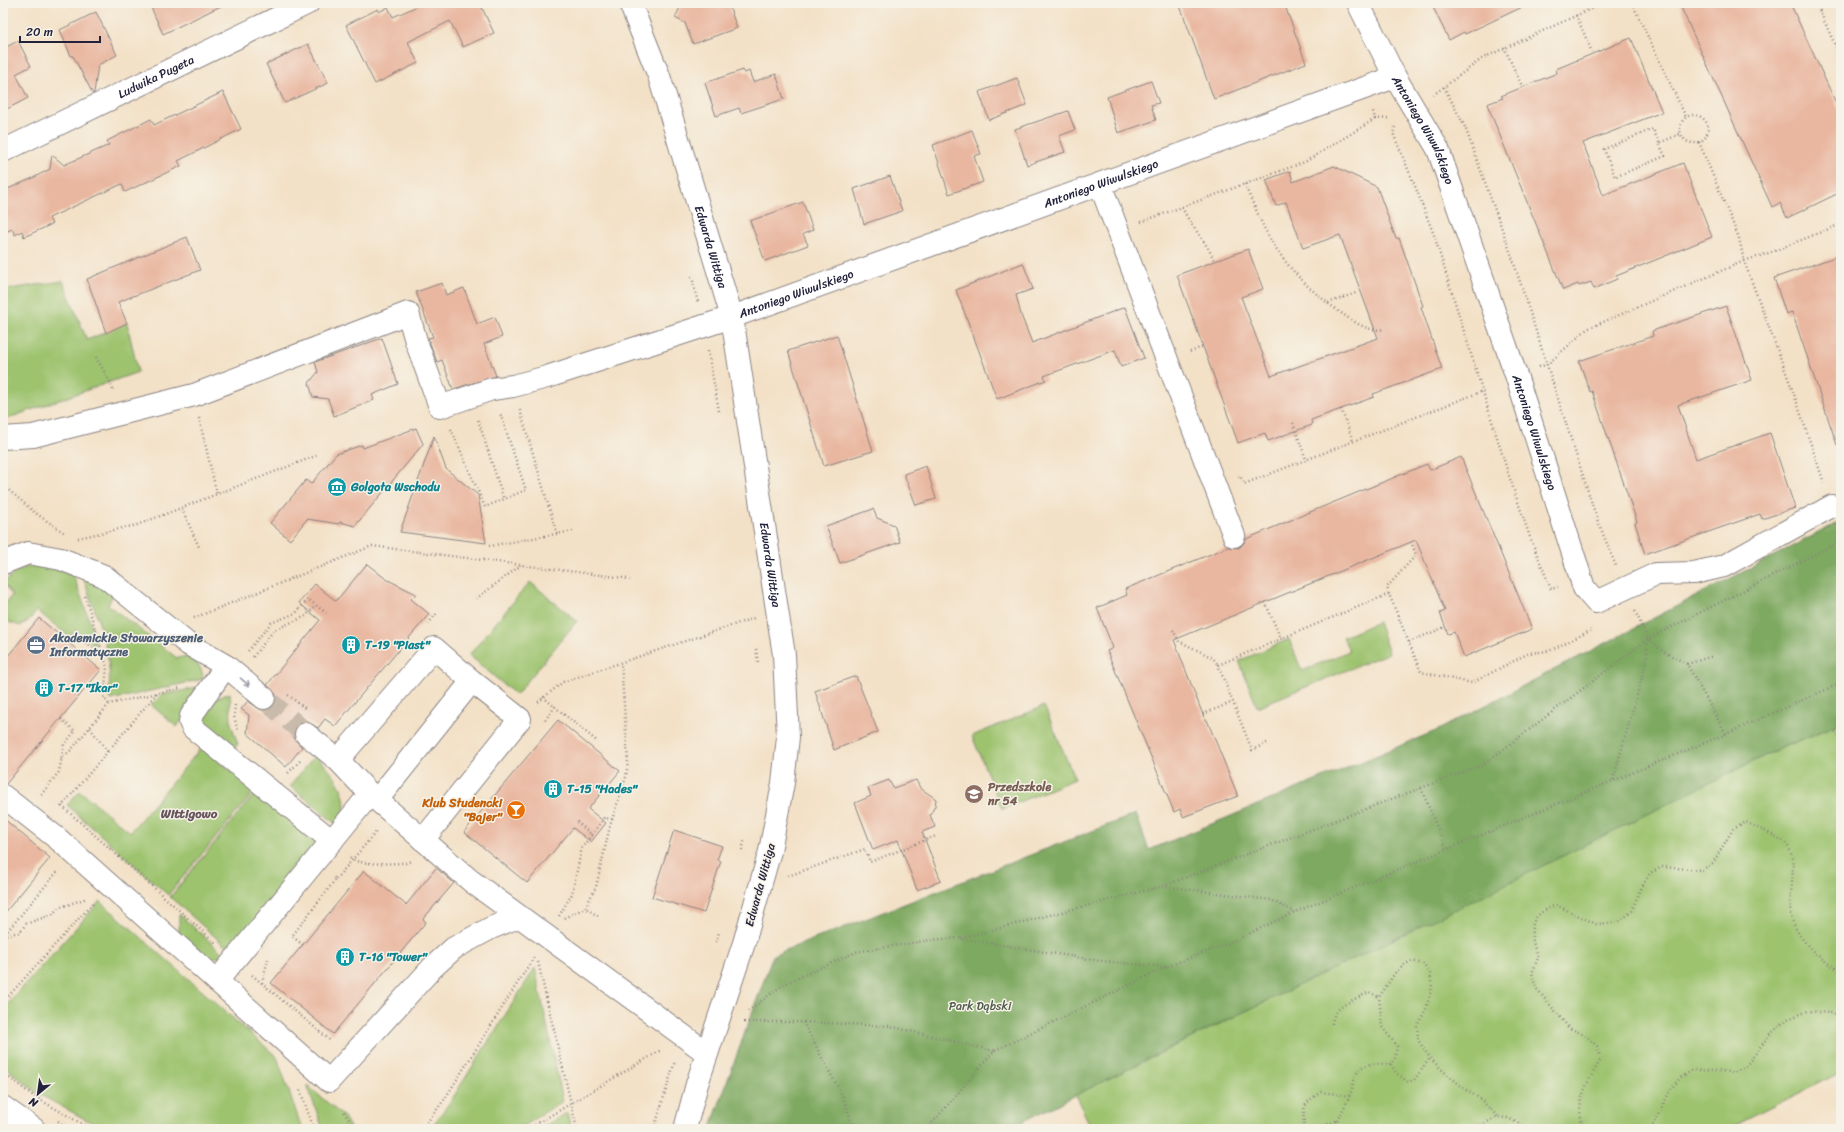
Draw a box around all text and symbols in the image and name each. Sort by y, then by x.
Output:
scale bar [20,18,100,44]
text: 20 m [26,21,53,43]
street label: Ludwika Pugeta [114,49,198,105]
street label: Antoniego Wiwulskiego [1385,70,1460,187]
street label: Antoniego Wiwulskiego [1039,153,1162,215]
street label: Edwarda Wittiga [688,203,734,292]
street label: Antoniego Wiwulskiego [735,263,857,325]
street label: Antoniego Wiwulskiego [1505,371,1563,493]
museum icon: Golgota Wschodu [326,476,348,498]
place label: Golgota Wschodu [350,476,441,498]
street label: Edwarda Wittiga [753,521,788,610]
place label: Akademickie Stowarzyszenie Informatyczne [49,627,204,663]
office icon: Akademickie Stowarzyszenie Informatyczne [25,634,47,656]
building icon: T-19 "Piast" [340,634,362,656]
place label: T-19 "Piast" [365,634,431,656]
building icon: T-17 "Ikar" [33,677,55,699]
place label: T-17 "Ikar" [58,677,118,699]
one-way arrow [240,677,251,686]
place label: Przedszkole nr 54 [987,776,1052,812]
building icon: T-15 "Hades" [542,778,564,800]
place label: T-15 "Hades" [567,778,638,800]
school or university icon: Przedszkole nr 54 [963,783,985,805]
place label: Klub Studencki "Bajer" [421,792,503,828]
bar icon: Klub Studencki "Bajer" [505,799,527,821]
district label: Wittigowo [161,802,218,825]
street label: Edwarda Wittiga [738,840,782,929]
building icon: T-16 "Tower" [334,946,356,968]
place label: T-16 "Tower" [359,946,428,968]
park label: Park Dąbski [949,995,1012,1017]
north arrow [18,1074,58,1114]
text: N [25,1092,42,1113]

